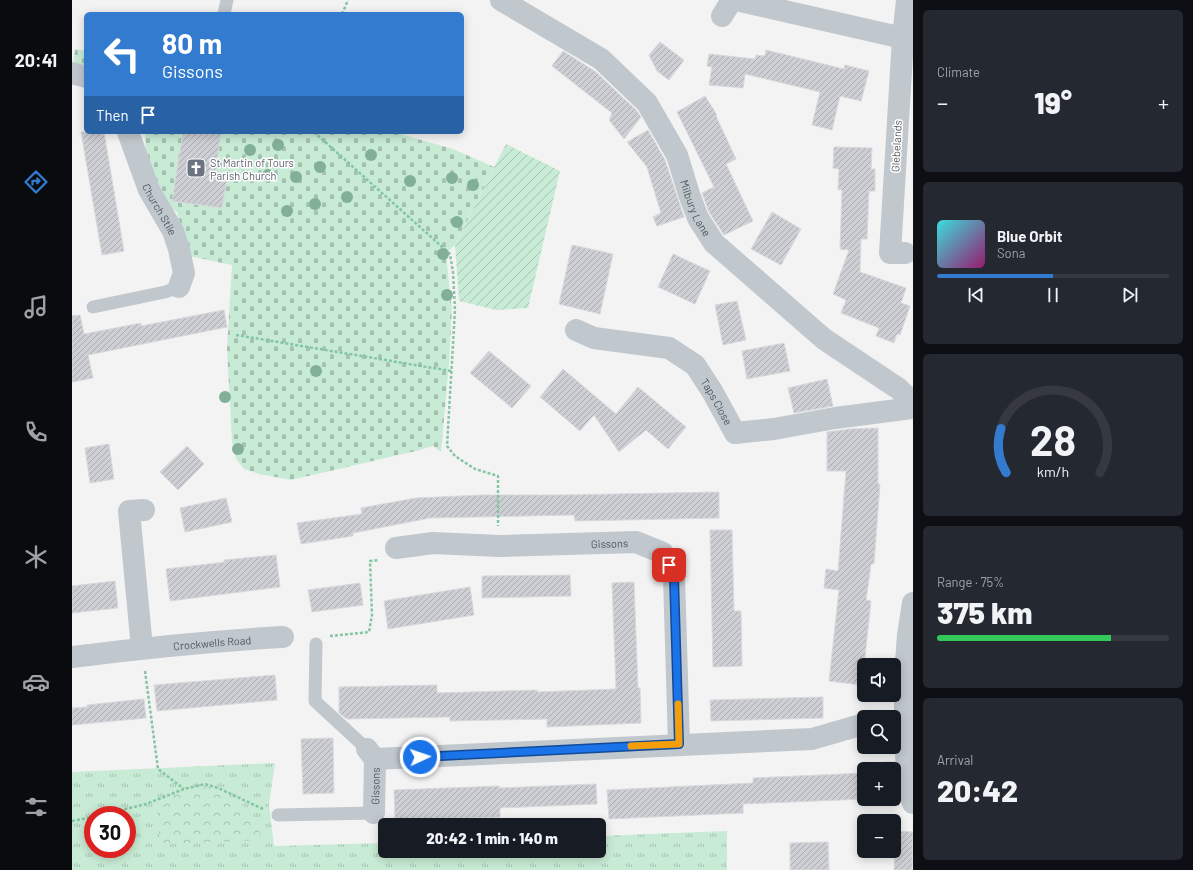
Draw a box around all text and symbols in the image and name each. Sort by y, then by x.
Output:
text: 80 m [162,26,222,60]
icon: left [96,28,148,80]
text: 20:41 [15,49,57,71]
text: Gissons [162,60,223,82]
text: Climate [937,64,980,80]
text: 19° [1034,84,1072,120]
text: − [937,89,948,115]
text: + [1158,89,1169,115]
icon: arrive [137,104,159,126]
text: Then [96,106,129,124]
street label: Glebelands [888,120,904,172]
place label: St Martin of Tours Parish Church [210,156,294,182]
church icon: St Martin of Tours Parish Church [185,157,207,179]
icon: directions [22,168,50,196]
street label: Milbury Lane [678,178,714,238]
street label: Church Stile [141,181,180,237]
text: Blue Orbit [997,227,1062,245]
text: Sona [997,245,1025,261]
icon: previous [965,284,987,306]
icon: pause [1042,284,1064,306]
icon: next [1119,284,1141,306]
icon: music [22,293,50,321]
street label: Taps Close [699,375,736,427]
text: 28 [1030,414,1076,464]
icon: phone [22,418,50,446]
text: km/h [1037,463,1069,480]
street label: Gissons [591,536,628,550]
icon: climate [22,543,50,571]
pin [652,548,686,582]
icon: arrive [658,554,680,576]
text: Range · 75% [937,574,1004,590]
text: 375 km [937,594,1033,630]
street label: Crockwells Road [173,633,252,652]
map controls [857,658,901,858]
button: sound [857,658,901,702]
icon: car [22,668,50,696]
button: search [857,710,901,754]
position arrow [399,736,441,778]
text: Arrival [937,752,973,768]
button: + [857,762,901,806]
street label: Gissons [368,767,381,805]
text: 20:42 [937,772,1018,808]
icon: filters [22,793,50,821]
speed limit sign: 30 [84,806,136,858]
button: − [857,814,901,858]
text: 20:42 · 1 min · 140 m [426,829,558,847]

